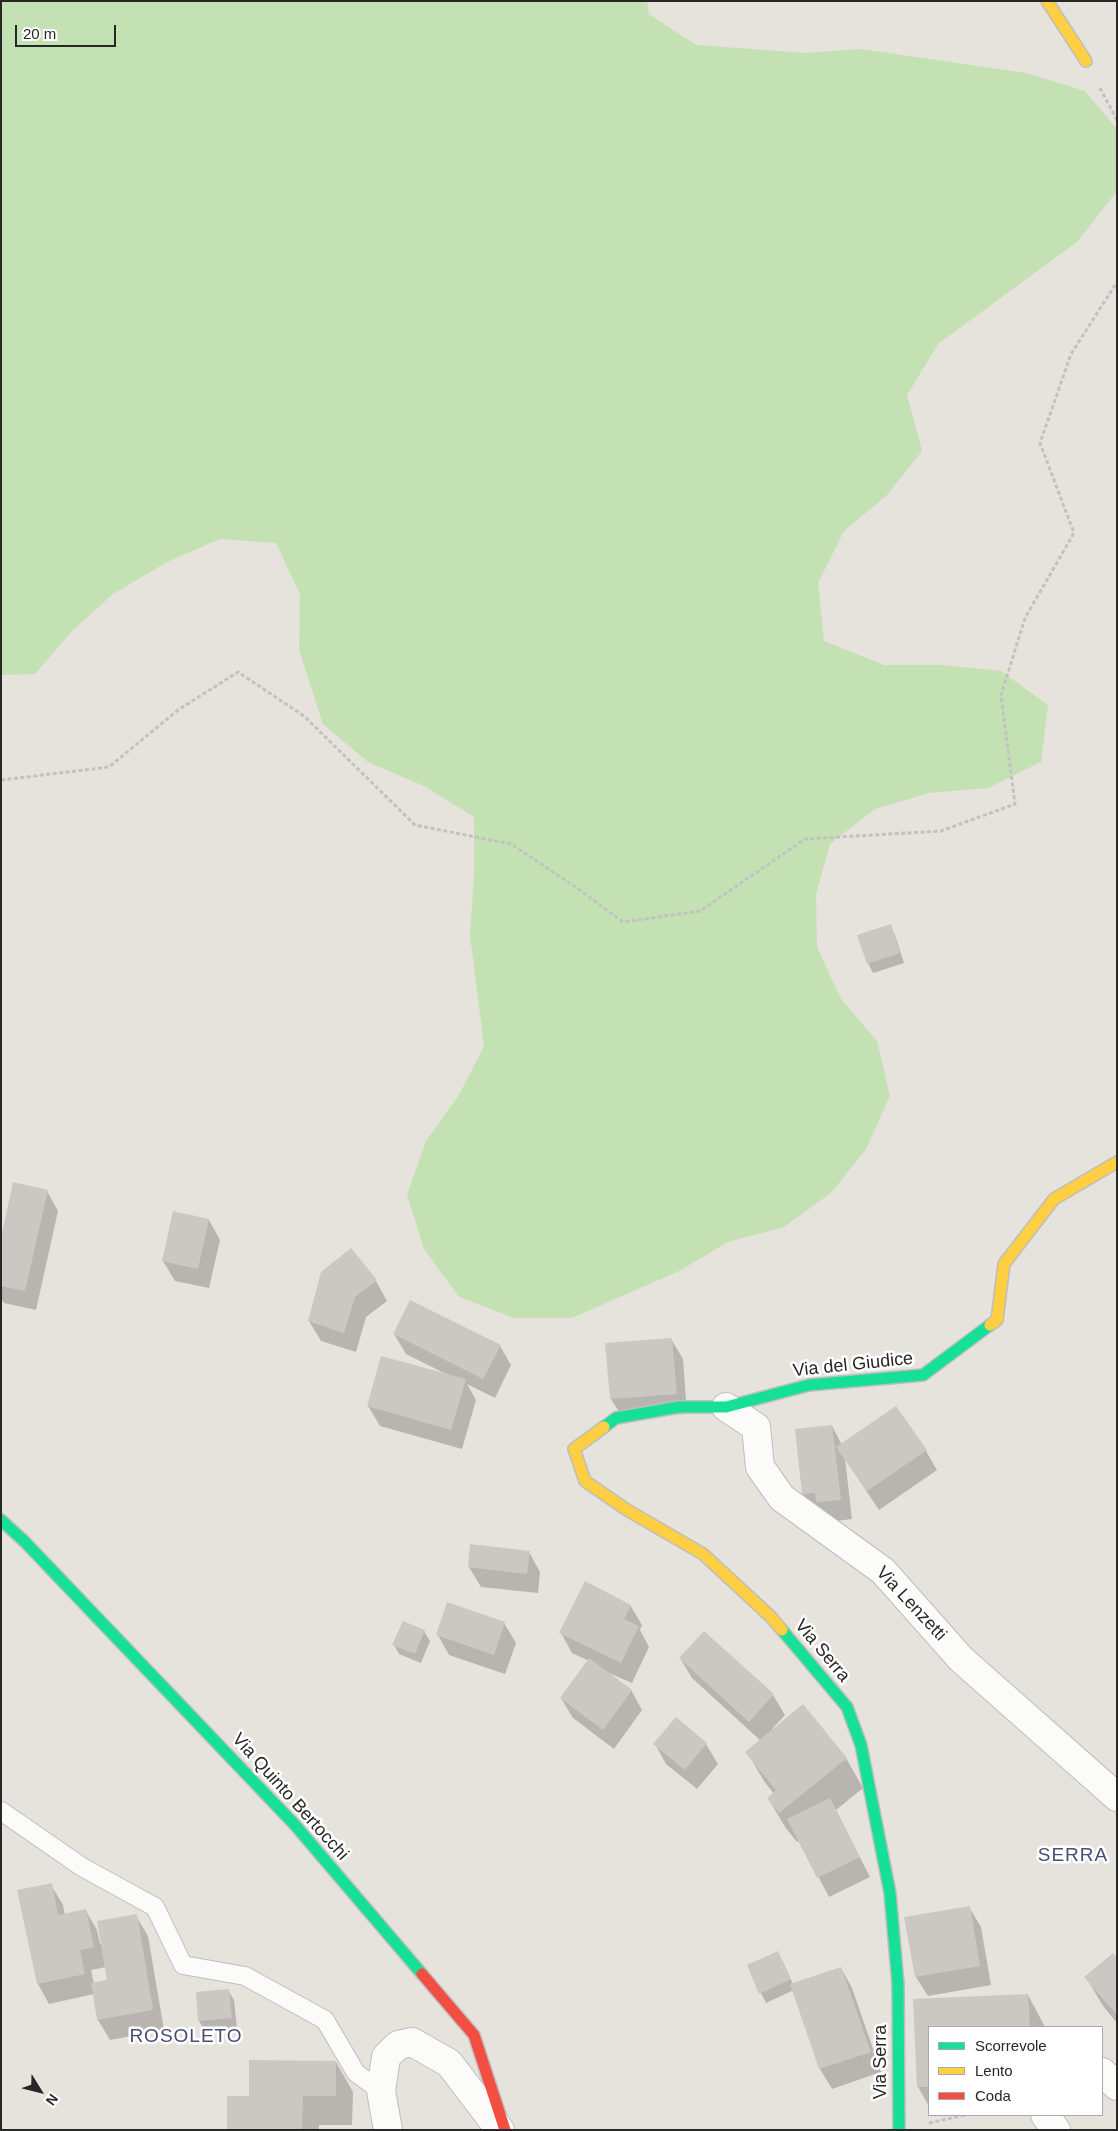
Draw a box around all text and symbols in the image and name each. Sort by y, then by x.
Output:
scale bar [18,15,119,47]
text: 20 m [23,25,56,42]
street label: Via del Giudice [792,1348,914,1382]
street label: Via Lenzetti [871,1562,951,1646]
street label: Via Serra [790,1615,854,1687]
street label: Via Quinto Bertocchi [227,1729,353,1865]
district label: SERRA [1037,1845,1109,1867]
street label: Via Serra [870,2025,892,2099]
district label: ROSOLETO [128,2026,244,2048]
legend [928,2026,1103,2116]
text: Scorrevole [975,2037,1047,2054]
text: Lento [975,2062,1013,2079]
north arrow [15,2066,65,2116]
text: Coda [975,2087,1011,2104]
text: N [43,2091,62,2109]

